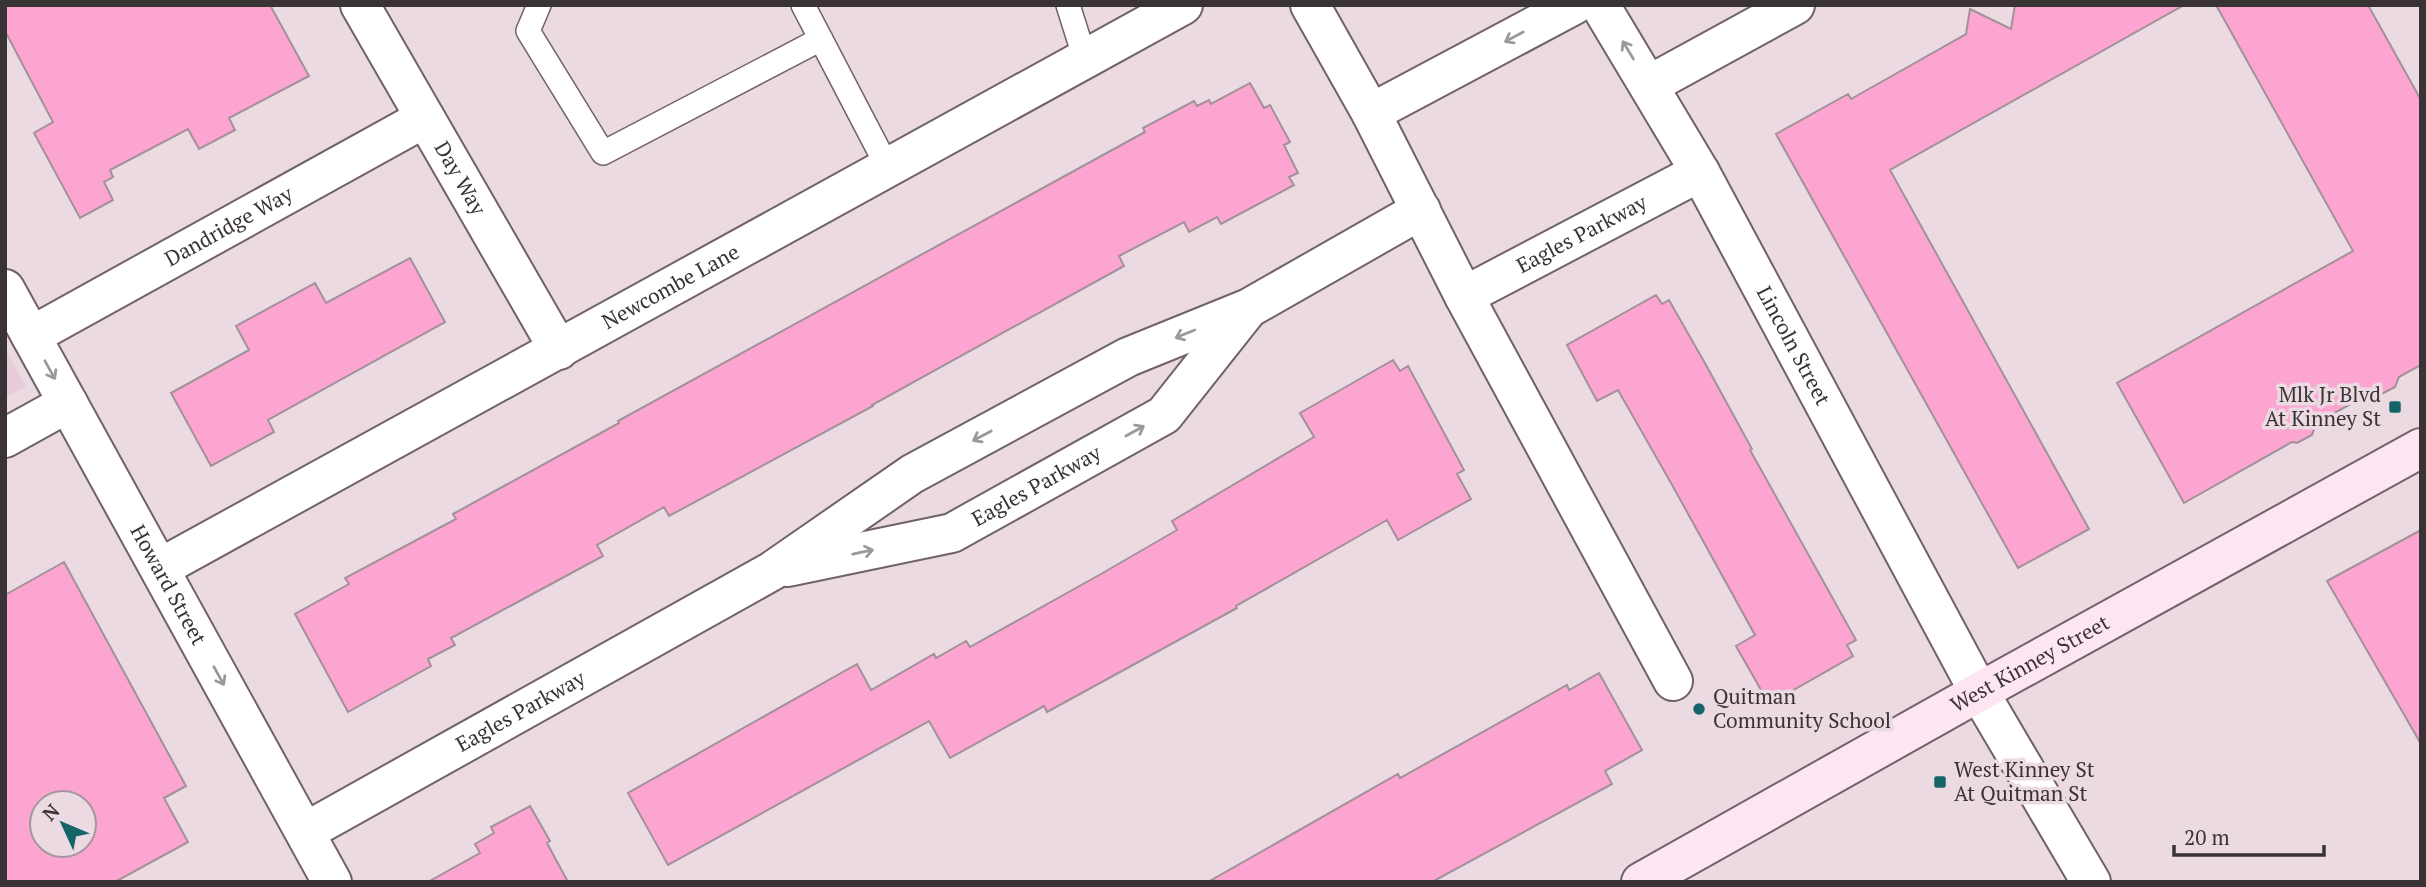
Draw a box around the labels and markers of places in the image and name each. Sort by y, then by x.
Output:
place label: Mlk Jr Blvd At Kinney St [2265,380,2381,432]
marker: Mlk Jr Blvd At Kinney St [2387,399,2403,415]
place label: Quitman Community School [1713,682,1891,734]
marker: Quitman Community School [1691,701,1707,717]
place label: West Kinney St At Quitman St [1954,755,2095,807]
marker: West Kinney St At Quitman St [1932,774,1948,790]

